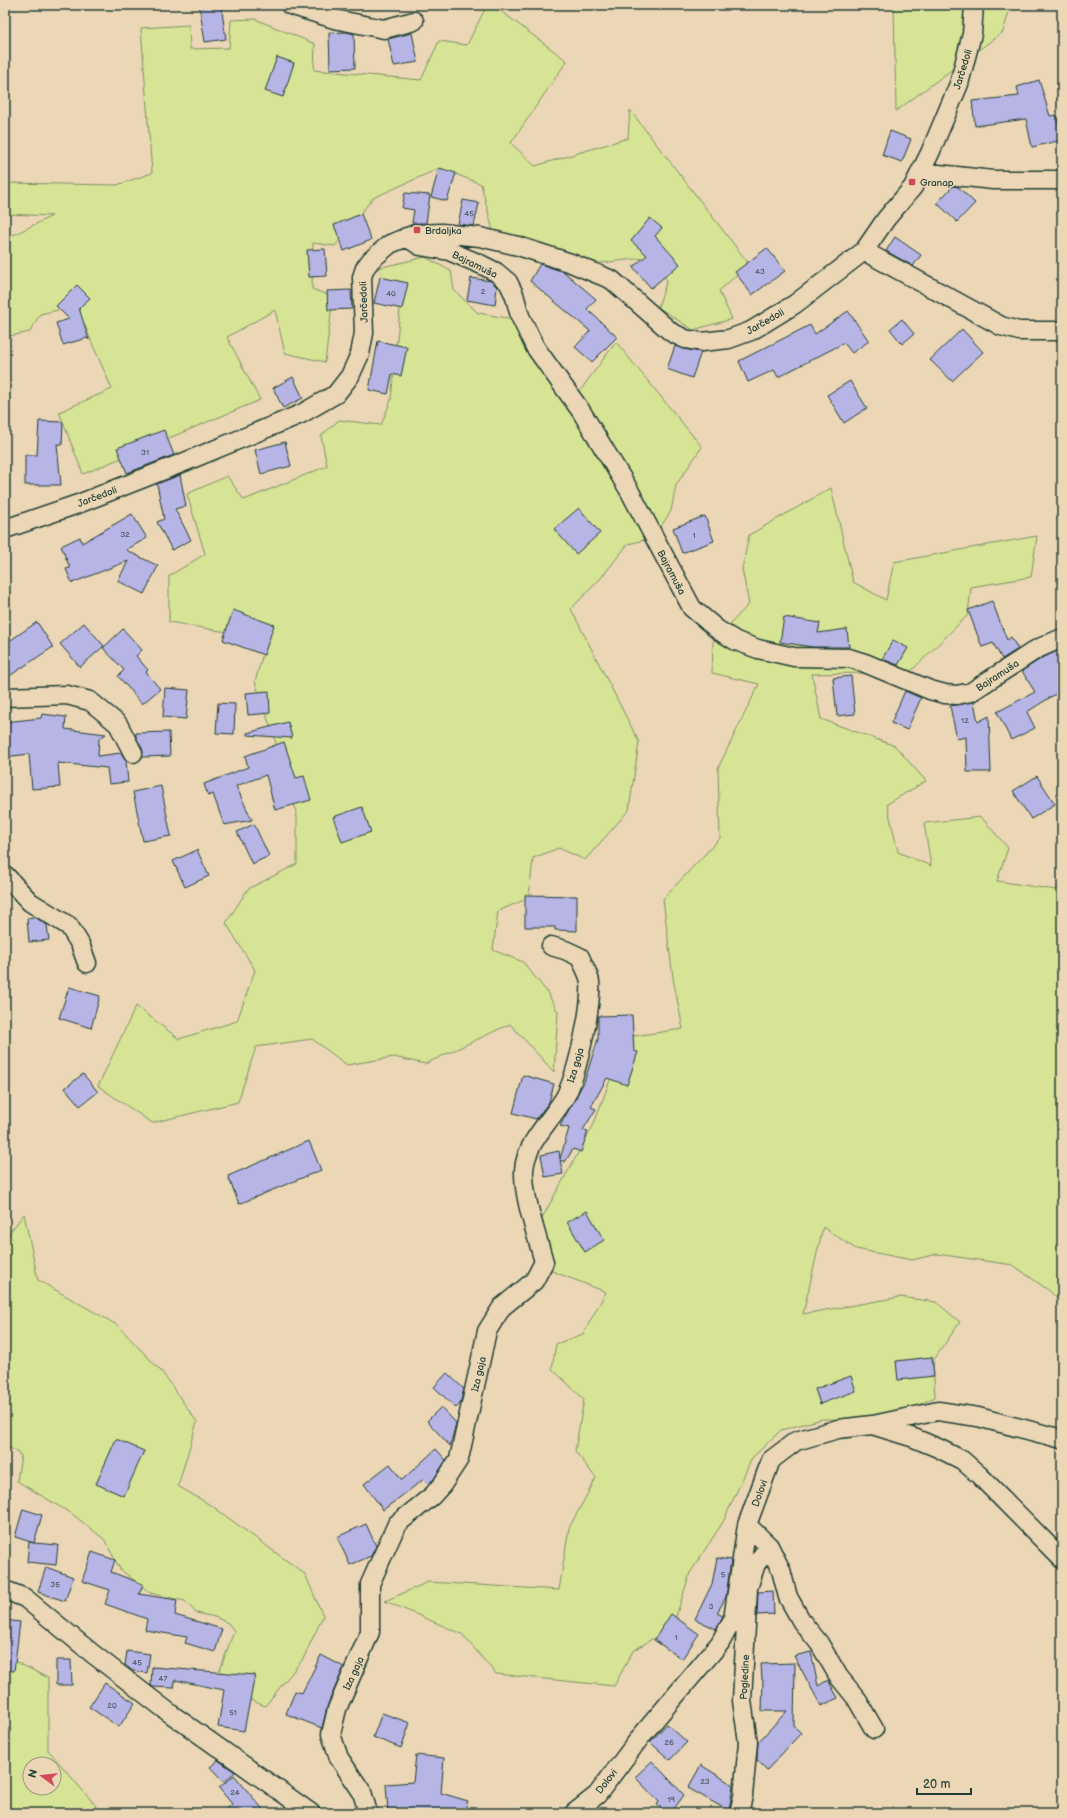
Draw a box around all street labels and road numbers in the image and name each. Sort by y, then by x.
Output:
street label: Jarčedoli [951,48,975,91]
street label: Bajramuša [450,249,499,281]
street label: Jarčedoli [357,281,371,323]
street label: Jarčedoli [745,306,786,337]
street label: Jarčedoli [76,484,119,510]
street label: Bajramuša [654,548,688,597]
street label: Bajramuša [974,657,1022,694]
street label: Iza gaja [565,1046,587,1084]
street label: Iza gaja [469,1355,489,1393]
street label: Dolovi [750,1478,770,1508]
street label: Iza gaja [341,1654,367,1692]
street label: Pogledine [738,1654,752,1700]
street label: Dolovi [594,1767,620,1796]

